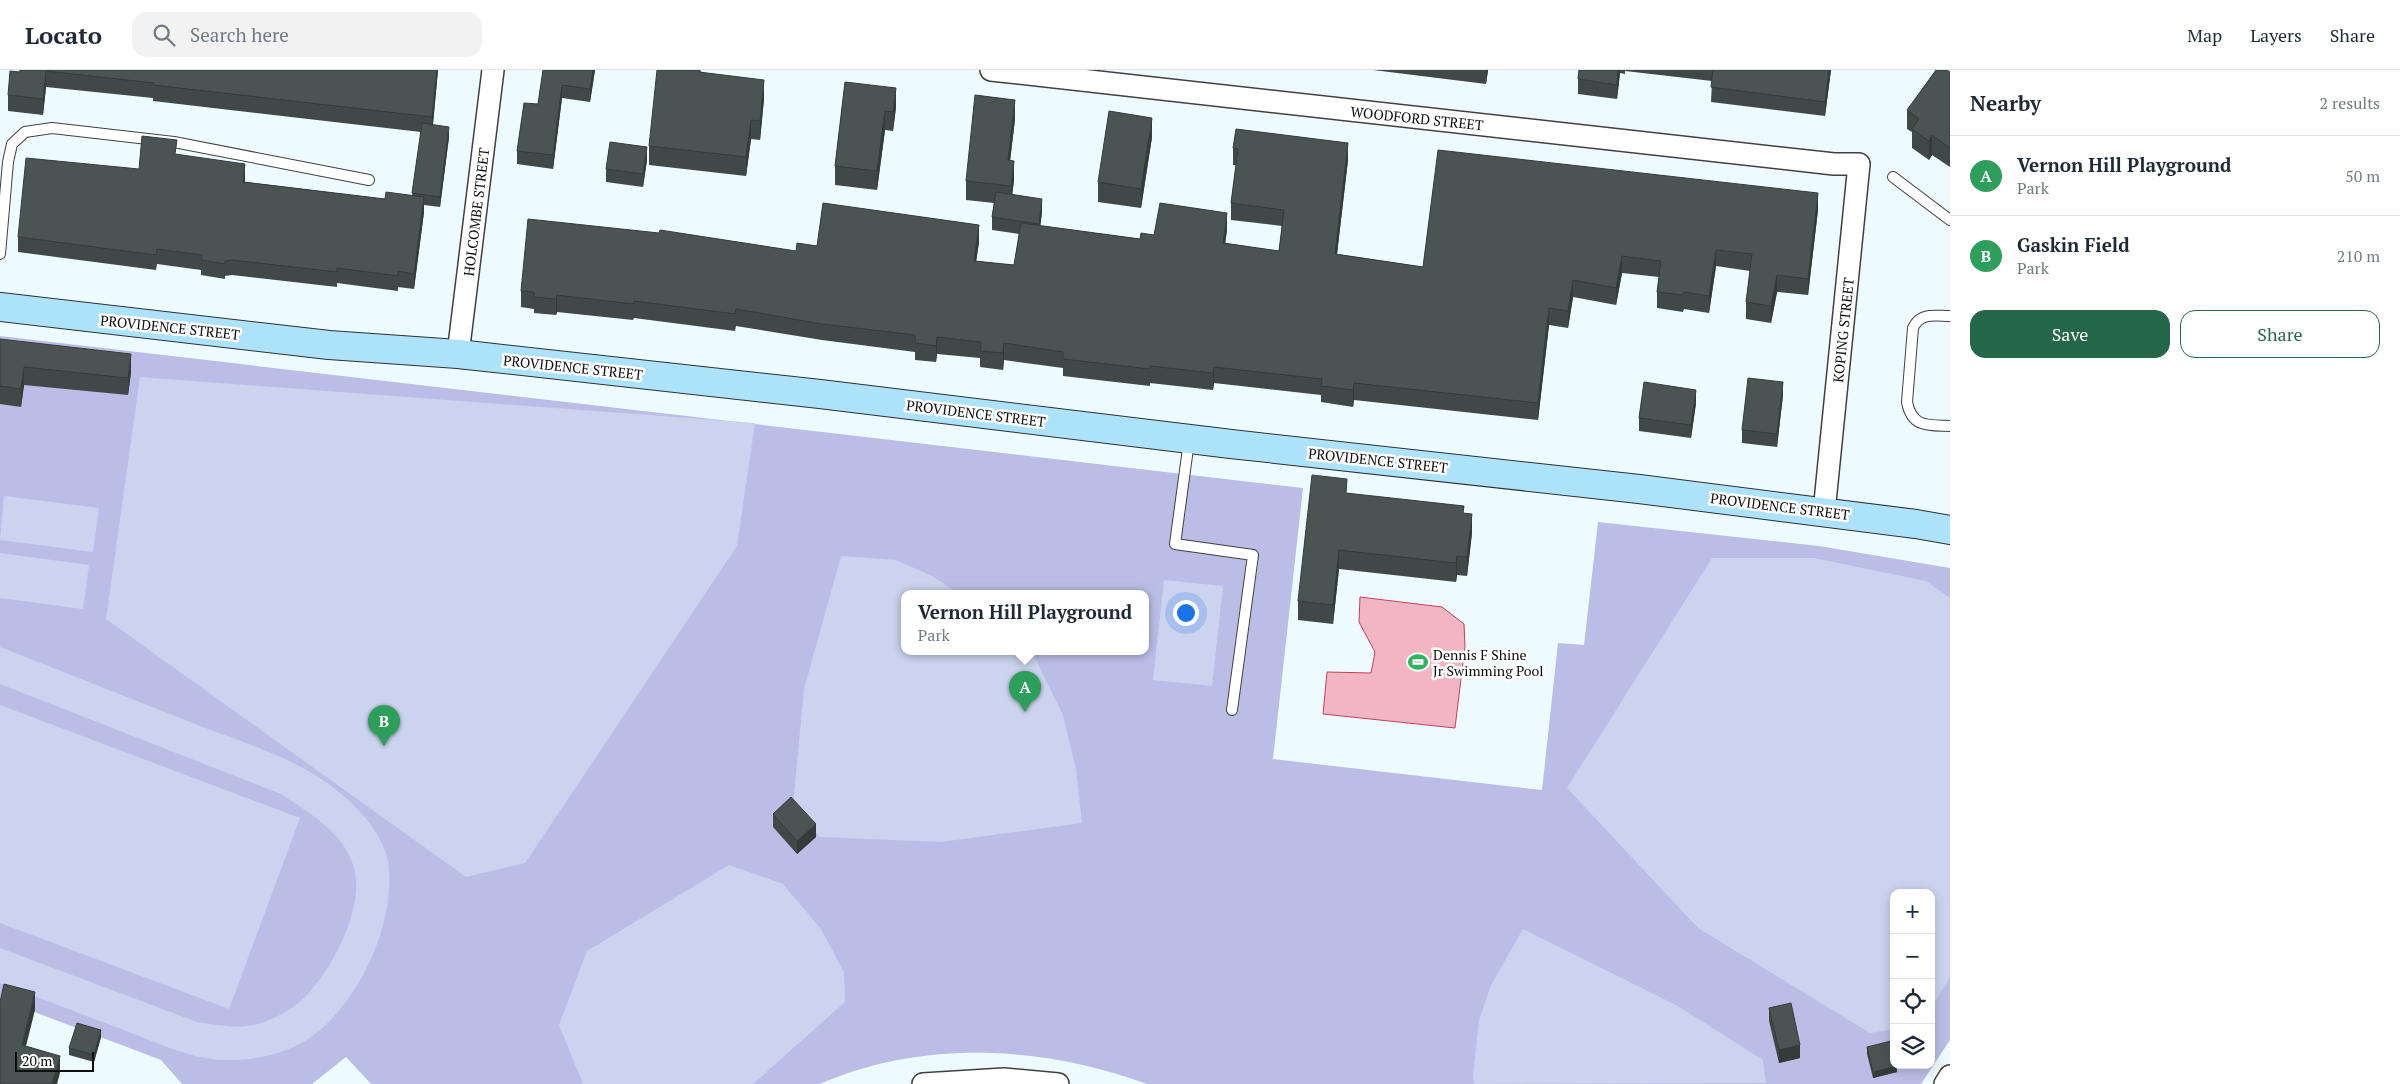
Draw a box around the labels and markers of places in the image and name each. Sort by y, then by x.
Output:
place label: Dennis F Shine Jr Swimming Pool [1433,645,1544,680]
sports icon: Dennis F Shine Jr Swimming Pool [1407,651,1429,673]
pin: A [1009,671,1041,712]
pin: B [368,705,400,746]

